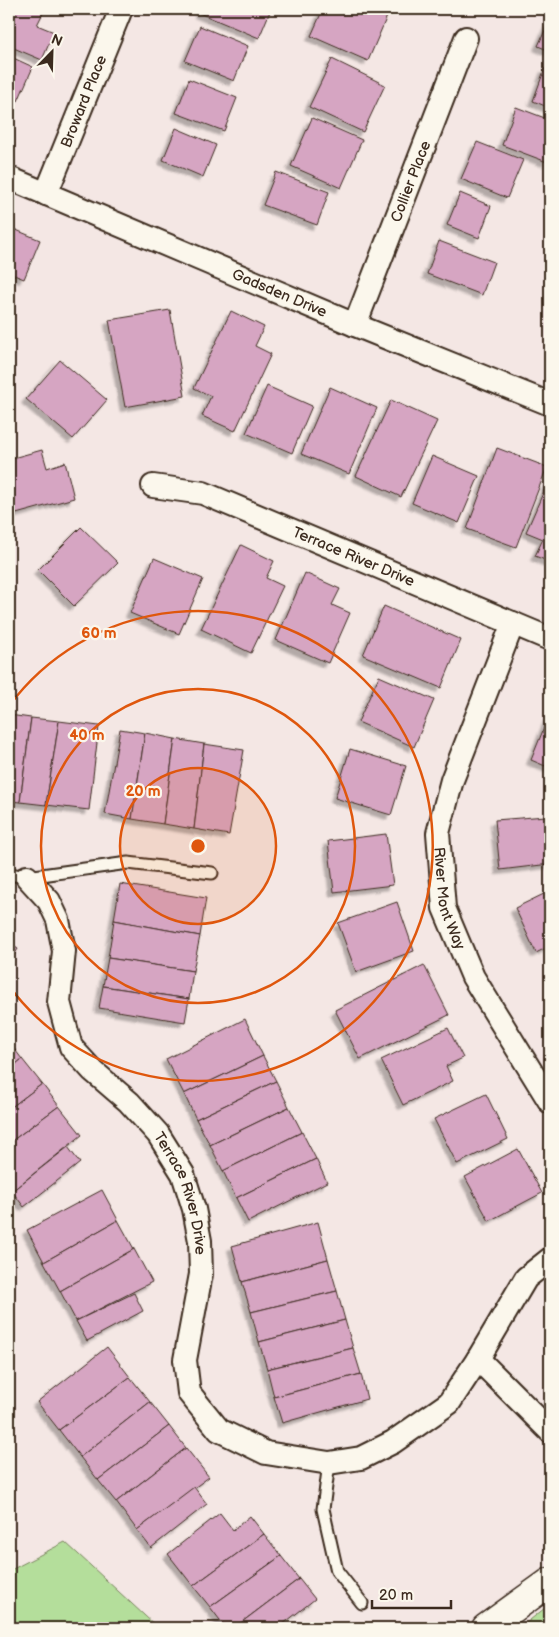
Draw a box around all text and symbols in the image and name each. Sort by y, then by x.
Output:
north arrow [28,28,78,78]
text: N [49,31,65,50]
street label: Broward Place [57,52,111,151]
street label: Collier Place [387,138,435,225]
street label: Gadsden Drive [229,265,330,322]
street label: Terrace River Drive [290,523,418,591]
text: 60 m [81,624,117,643]
text: 40 m [69,726,105,745]
text: 20 m [126,782,161,801]
centre of rings [189,837,207,855]
street label: River Mont Way [429,846,469,953]
street label: Terrace River Drive [149,1129,209,1255]
scale bar [372,1577,450,1609]
text: 20 m [379,1586,413,1605]

